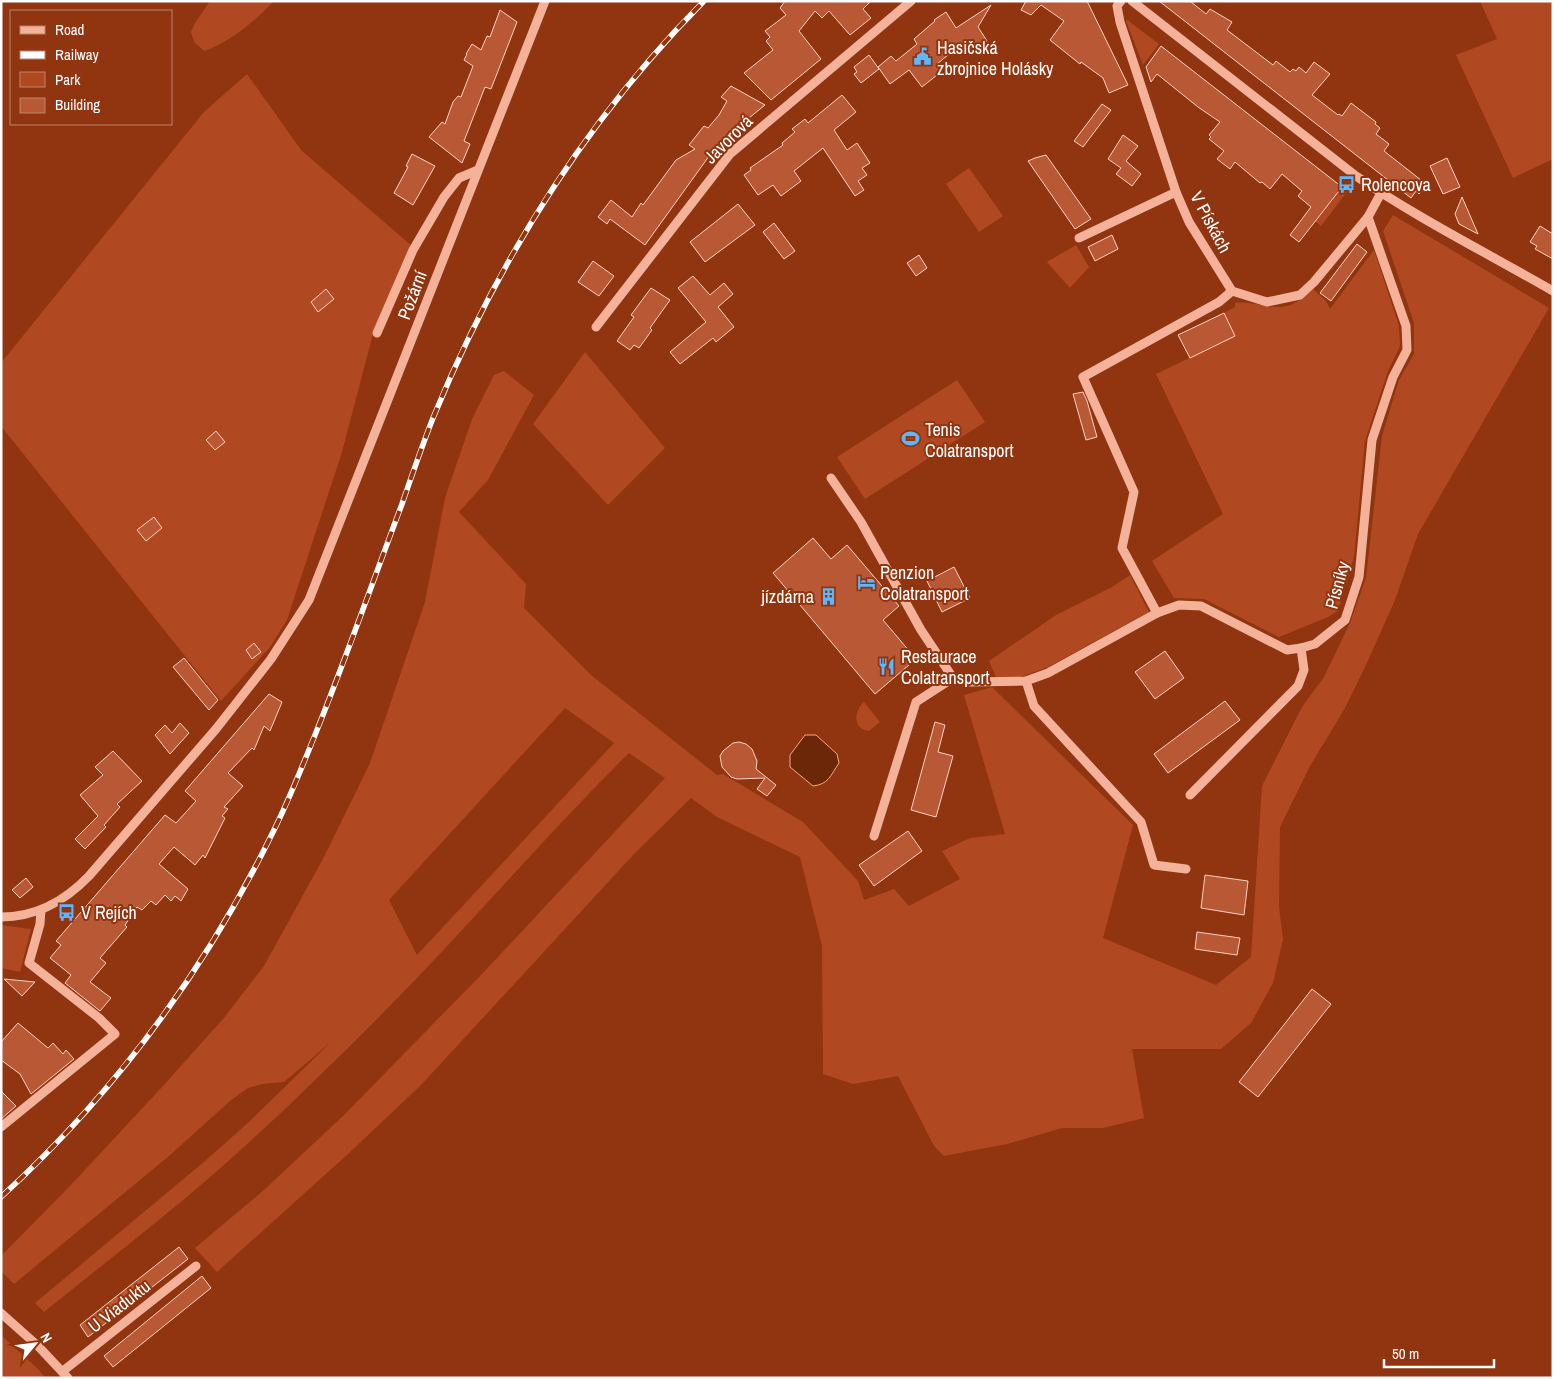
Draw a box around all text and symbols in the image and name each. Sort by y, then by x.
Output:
legend [10,10,172,125]
text: Road [55,19,84,40]
place label: Hasičská zbrojnice Holásky [937,35,1054,81]
text: Railway [55,44,100,65]
public building icon: Hasičská zbrojnice Holásky [913,47,933,67]
text: Park [55,69,81,90]
text: Building [55,94,100,115]
street label: Javorová [698,109,758,169]
place label: Rolencova [1361,172,1431,197]
bus stop icon: Rolencova [1337,174,1357,194]
street label: V Pískách [1184,187,1238,257]
street label: Požární [391,266,433,323]
place label: Tenis Colatransport [925,417,1014,463]
sports icon: Tenis Colatransport [901,429,921,449]
street label: Písníky [1319,558,1355,612]
place label: Penzion Colatransport [880,560,969,606]
hotel icon: Penzion Colatransport [856,572,876,592]
place label: jízdárna [760,584,814,609]
building icon: jízdárna [818,586,838,606]
place label: Restaurace Colatransport [901,644,990,690]
restaurant icon: Restaurace Colatransport [877,656,897,676]
place label: V Rejích [81,900,137,925]
bus stop icon: V Rejích [57,902,77,922]
street label: U Viaduktu [83,1274,155,1338]
north arrow [10,1319,60,1369]
text: N [36,1330,56,1346]
scale bar [1384,1336,1494,1368]
text: 50 m [1392,1343,1419,1364]

